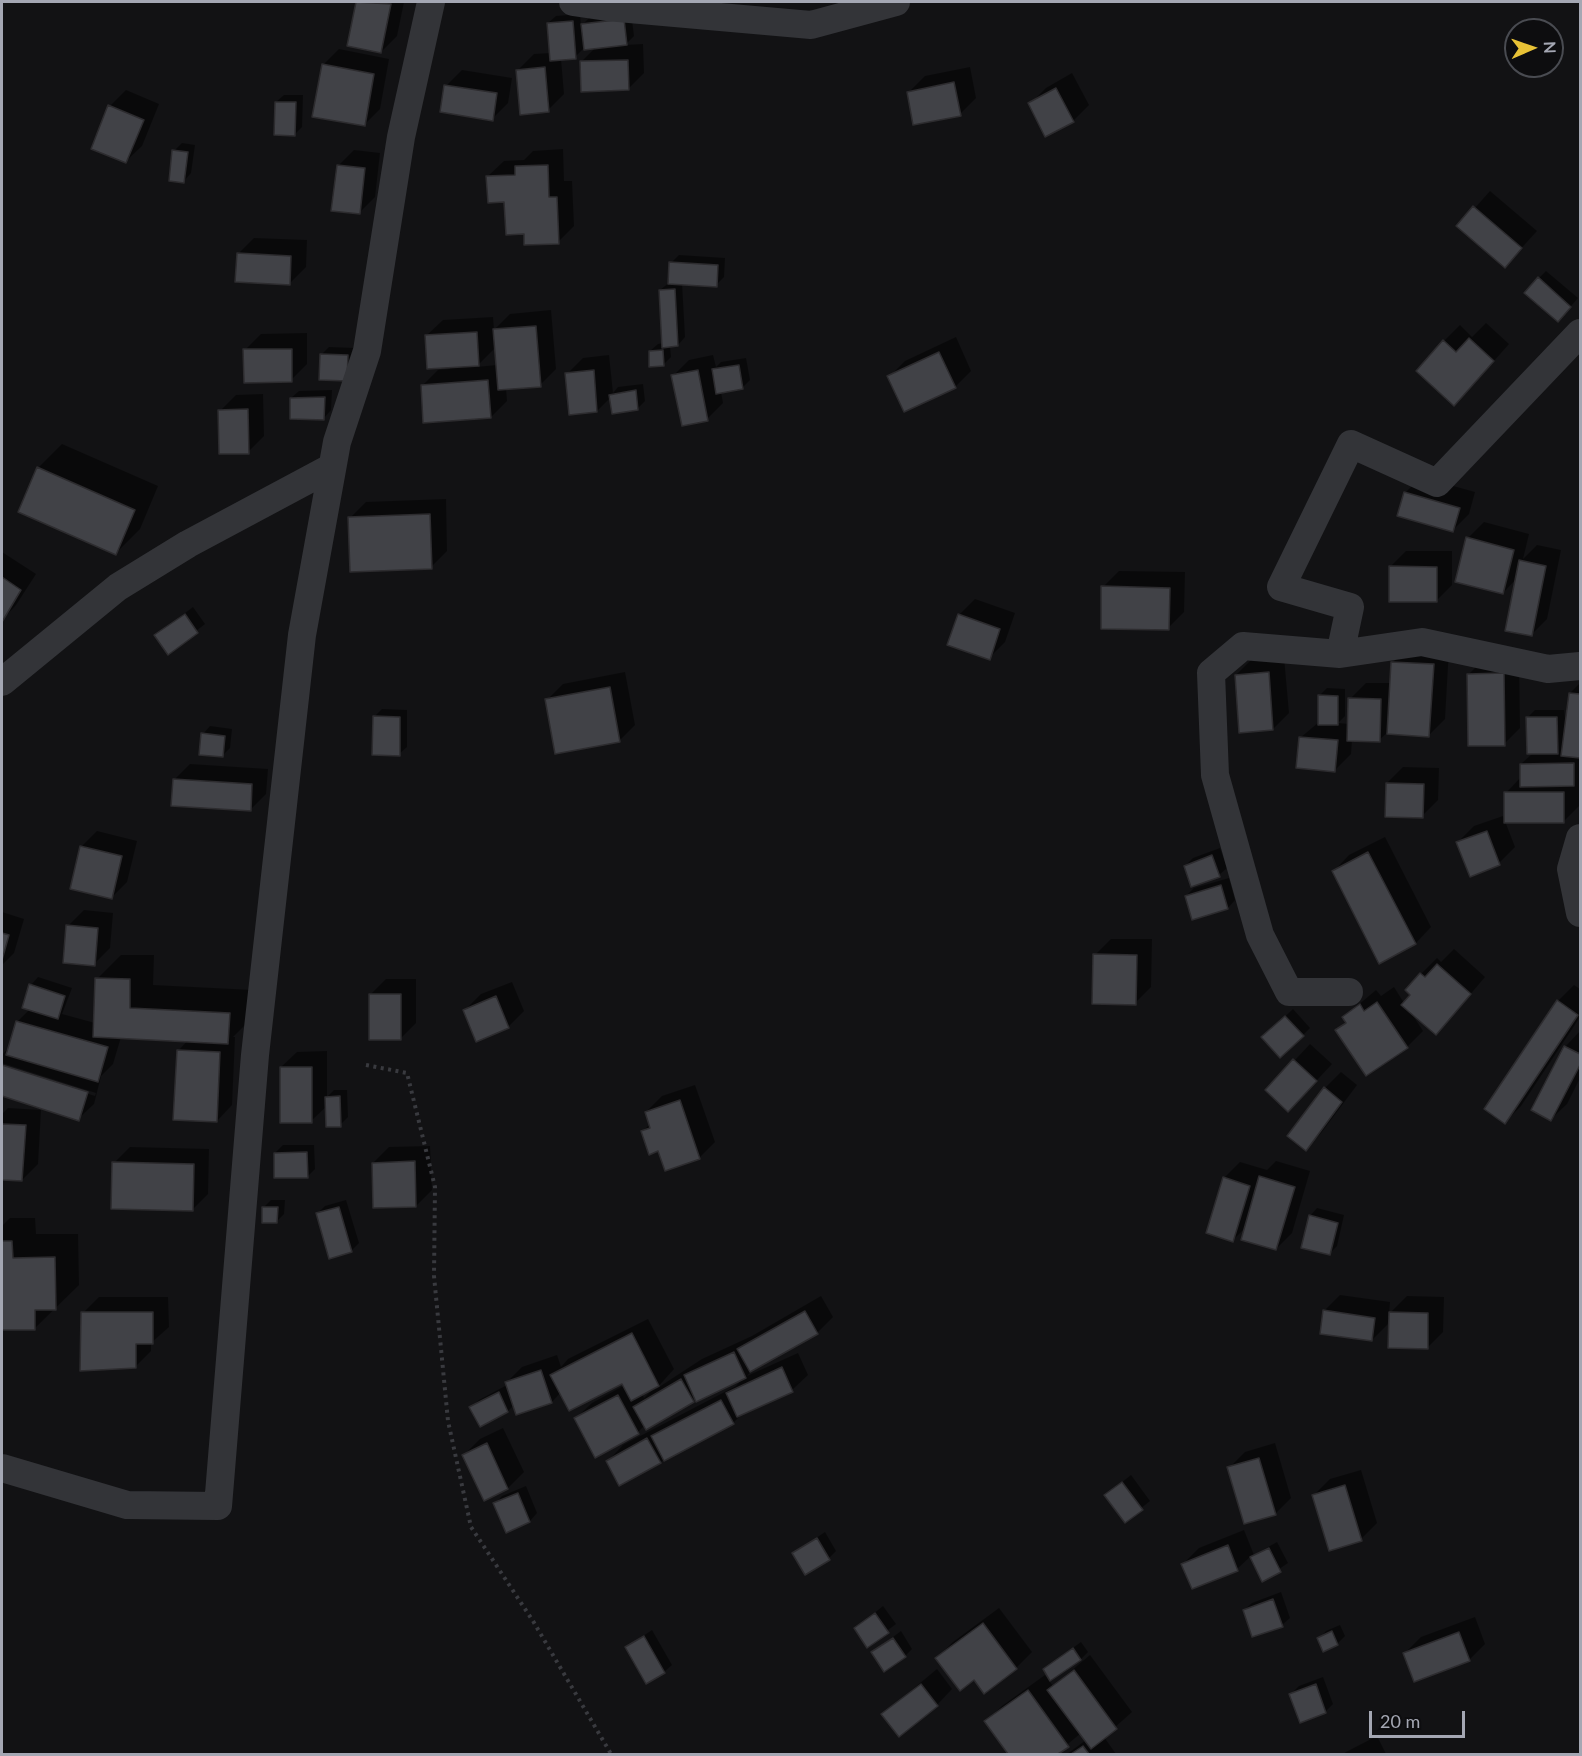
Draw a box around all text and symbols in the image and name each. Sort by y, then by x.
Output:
north arrow [1504,18,1564,78]
text: N [1541,41,1560,54]
scale bar [1372,1699,1468,1737]
text: 20 m [1380,1710,1420,1732]

